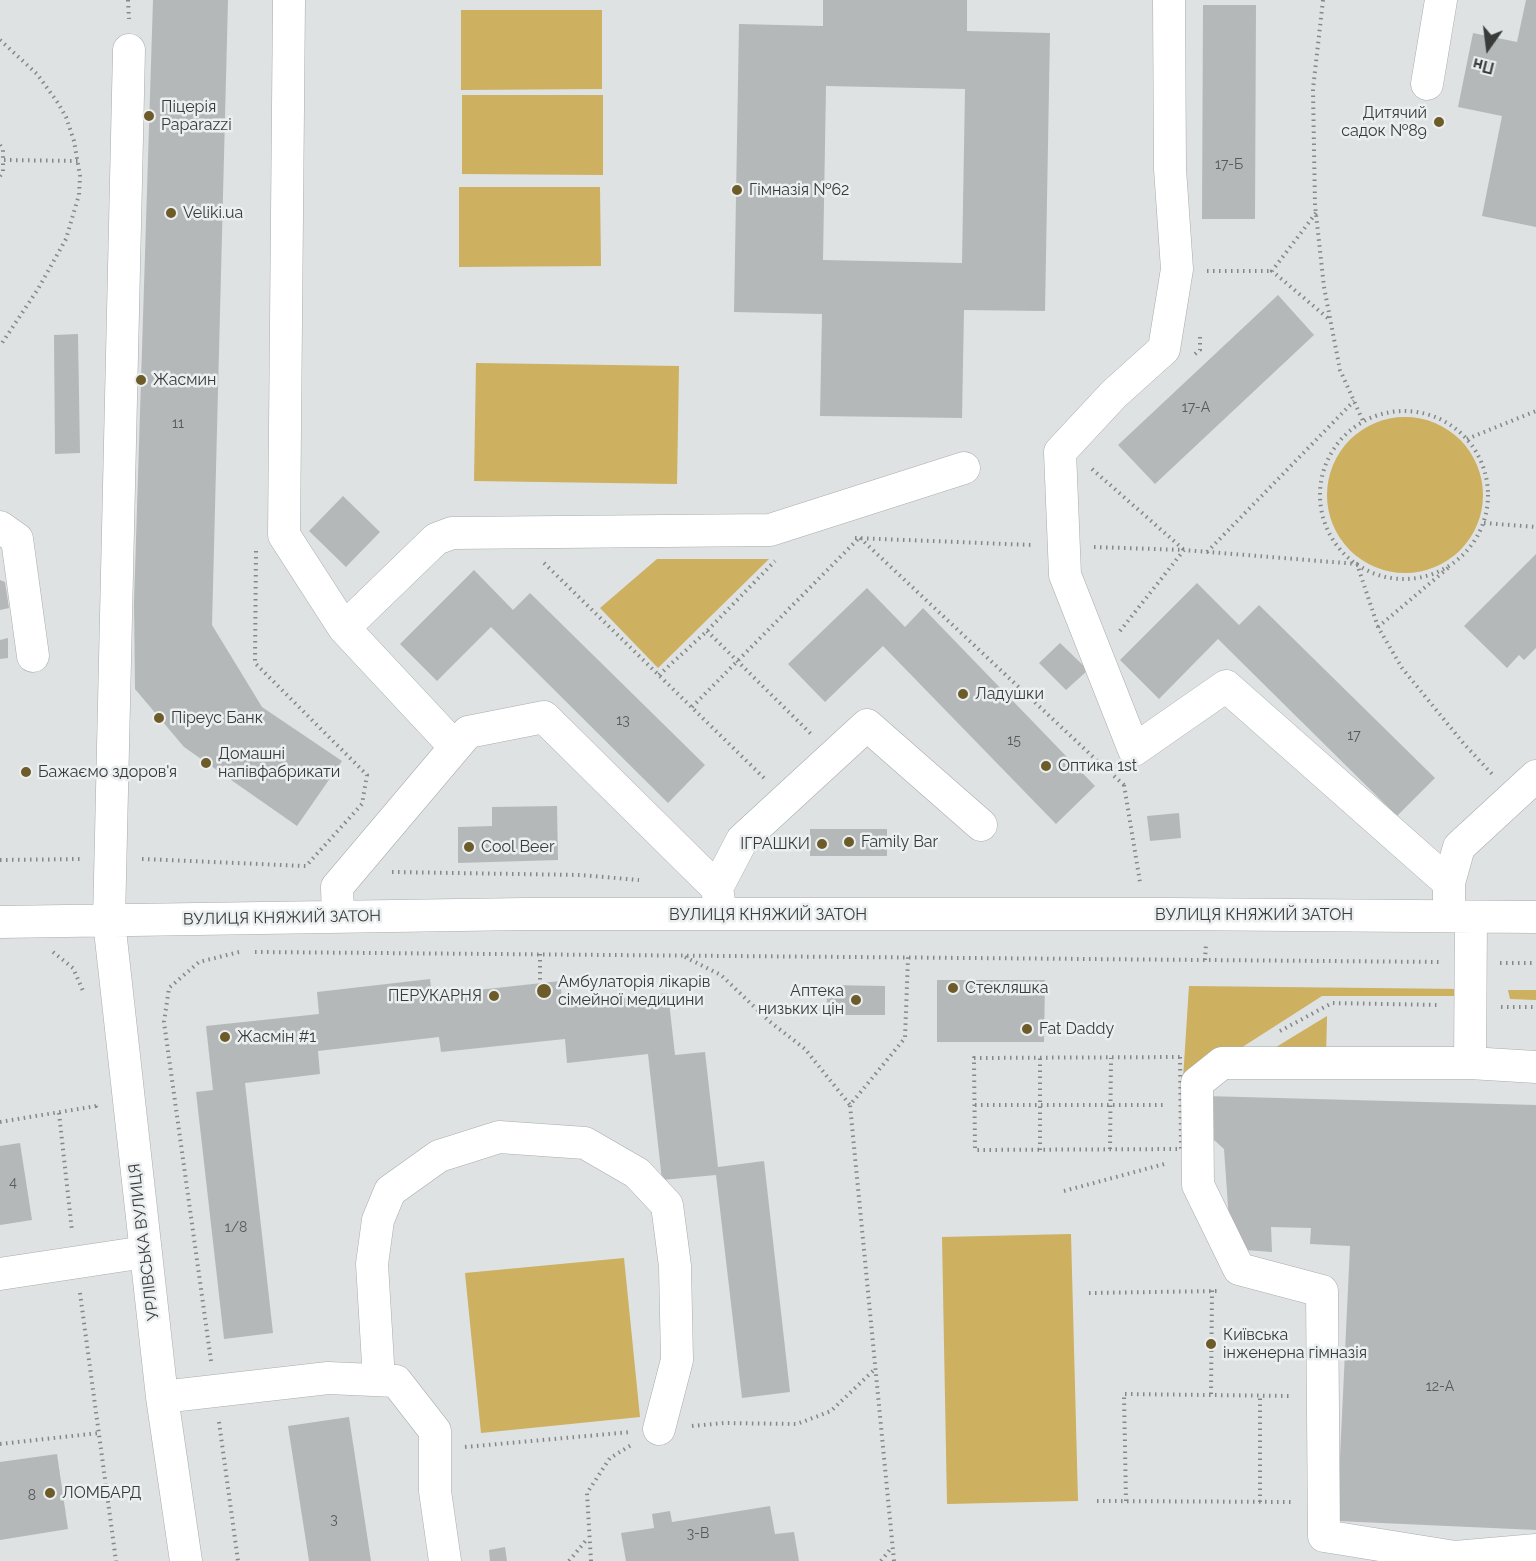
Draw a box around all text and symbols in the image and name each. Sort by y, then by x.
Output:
north arrow [1458,18,1518,78]
text: Пн [1471,54,1496,78]
place label: Піцерія Paparazzi [161,97,232,135]
place label: Дитячий садок №89 [1341,103,1427,141]
marker: Піцерія Paparazzi [142,109,156,123]
marker: Дитячий садок №89 [1432,115,1446,129]
house number: 17-Б [1215,157,1243,173]
place label: Гімназія №62 [749,180,849,200]
marker: Гімназія №62 [730,183,744,197]
place label: Veliki.ua [183,203,243,223]
marker: Veliki.ua [164,206,178,220]
place label: Жасмин [153,370,216,390]
marker: Жасмин [134,373,148,387]
house number: 17-А [1182,400,1210,416]
house number: 11 [172,416,184,432]
place label: Ладушки [975,684,1044,704]
marker: Ладушки [956,687,970,701]
place label: Піреус Банк [171,708,263,728]
marker: Піреус Банк [152,711,166,725]
house number: 13 [616,713,630,729]
house number: 17 [1347,728,1361,744]
house number: 15 [1007,733,1021,749]
place label: Домашні напівфабрикати [218,744,340,782]
marker: Домашні напівфабрикати [199,756,213,770]
place label: Оптика 1st [1058,756,1137,776]
marker: Оптика 1st [1039,759,1053,773]
place label: Бажаємо здоров'я [38,762,177,782]
marker: Бажаємо здоров'я [19,765,33,779]
place label: Family Bar [861,832,938,852]
place label: ІГРАШКИ [740,834,810,854]
marker: Family Bar [842,835,856,849]
place label: Cool Beer [481,837,555,857]
marker: ІГРАШКИ [815,837,829,851]
marker: Cool Beer [462,840,476,854]
street label: ВУЛИЦЯ КНЯЖИЙ ЗАТОН [669,905,867,925]
street label: ВУЛИЦЯ КНЯЖИЙ ЗАТОН [1155,905,1353,925]
street label: ВУЛИЦЯ КНЯЖИЙ ЗАТОН [183,907,381,929]
place label: Амбулаторія лікарів сімейної медицини [558,972,710,1010]
place label: Стекляшка [965,978,1048,998]
place label: Аптека низьких цін [758,981,844,1019]
marker: Стекляшка [946,981,960,995]
marker: Амбулаторія лікарів сімейної медицини [535,982,553,1000]
place label: ПЕРУКАРНЯ [388,986,482,1006]
marker: ПЕРУКАРНЯ [487,989,501,1003]
marker: Аптека низьких цін [849,993,863,1007]
place label: Fat Daddy [1039,1019,1114,1039]
marker: Fat Daddy [1020,1022,1034,1036]
place label: Жасмін #1 [237,1027,316,1047]
marker: Жасмін #1 [218,1030,232,1044]
street label: УРЛІВСЬКА ВУЛИЦЯ [125,1162,163,1322]
house number: 4 [9,1175,17,1191]
house number: 1/8 [225,1220,247,1236]
place label: Київська інженерна гімназія [1223,1325,1367,1363]
marker: Київська інженерна гімназія [1204,1337,1218,1351]
house number: 12-А [1426,1379,1454,1395]
place label: ЛОМБАРД [62,1483,142,1503]
marker: ЛОМБАРД [43,1486,57,1500]
house number: 8 [28,1488,36,1504]
house number: 3 [330,1512,338,1528]
house number: 3-В [687,1526,709,1542]

